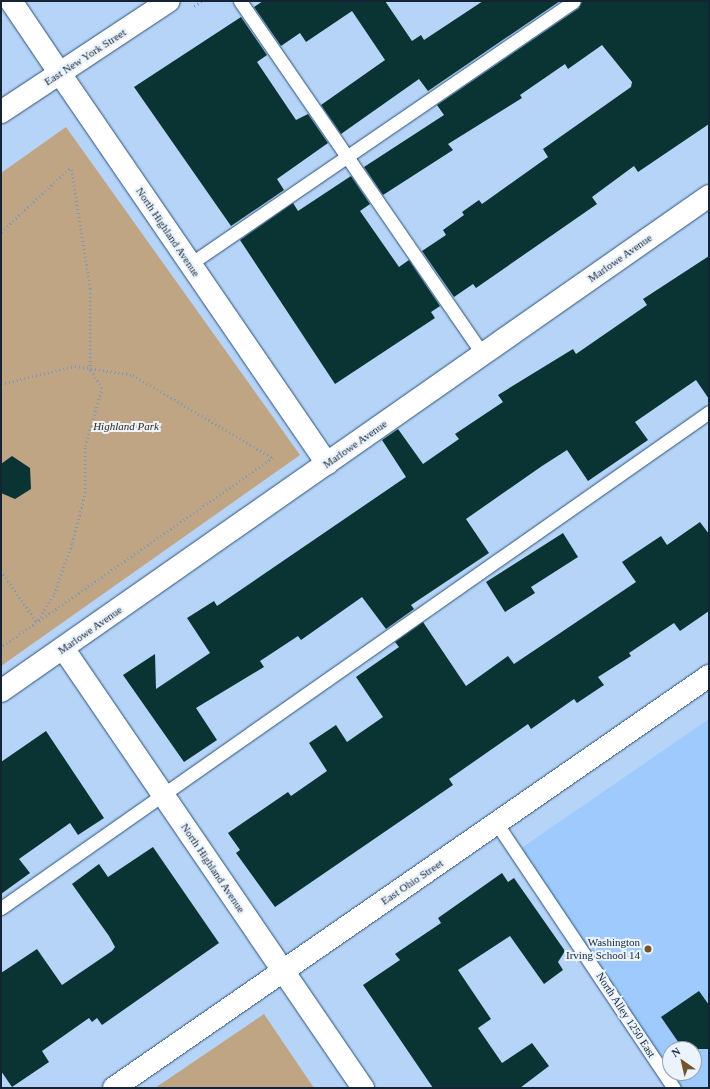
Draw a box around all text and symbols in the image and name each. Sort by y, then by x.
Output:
street label: East New York Street [42,26,128,88]
street label: North Highland Avenue [133,185,203,279]
street label: Marlowe Avenue [585,231,655,285]
street label: Marlowe Avenue [320,417,390,471]
park label: Highland Park [93,419,159,433]
street label: Marlowe Avenue [55,603,125,657]
street label: North Highland Avenue [178,821,248,915]
street label: East Ohio Street [378,856,446,908]
place label: Washington Irving School 14 [566,936,640,962]
marker: Washington Irving School 14 [643,944,653,954]
street label: North Alley 1250 East [593,970,659,1060]
north arrow [662,1041,702,1081]
text: N [669,1045,682,1059]

